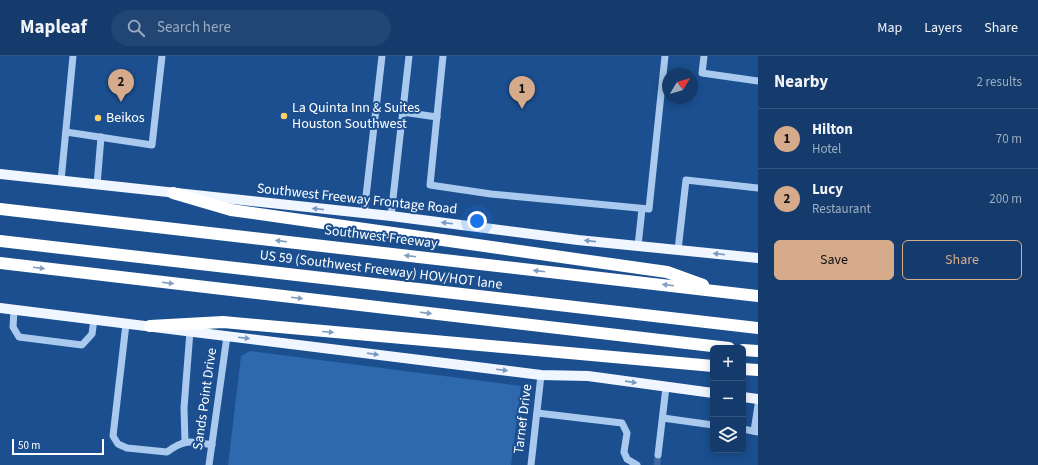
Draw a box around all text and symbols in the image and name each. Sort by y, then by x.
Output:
search box [111,10,391,46]
text: Mapleaf [20,14,87,41]
icon: search [125,17,147,39]
text: Search here [157,17,231,38]
text: Map [877,18,902,38]
text: Layers [924,18,962,38]
text: Share [984,18,1018,38]
north arrow [662,68,698,104]
pin: 2 [108,69,134,102]
text: Nearby [774,70,828,94]
text: 2 results [977,73,1022,91]
pin: 1 [509,76,535,109]
place label: La Quinta Inn & Suites Houston Southwest [292,98,420,134]
place label: Beikos [106,108,145,128]
marker: La Quinta Inn & Suites Houston Southwest [279,111,289,121]
marker: Beikos [93,113,103,123]
text: Hilton [812,119,853,140]
text: 1 [784,130,790,148]
text: 70 m [996,130,1022,148]
text: Hotel [812,140,841,158]
street label: Southwest Freeway Frontage Road [256,179,458,219]
text: Lucy [812,179,843,200]
text: 2 [784,190,790,208]
text: 200 m [989,190,1022,208]
text: Restaurant [812,200,871,218]
one-way arrow [312,205,324,212]
your location [467,211,487,231]
street label: Southwest Freeway [323,220,439,254]
one-way arrow [441,220,453,227]
one-way arrow [275,238,287,244]
one-way arrow [584,238,596,244]
button: Save [774,240,894,280]
button: Share [902,240,1022,280]
street label: US 59 (Southwest Freeway) HOV/HOT lane [258,245,504,295]
one-way arrow [713,251,725,257]
one-way arrow [404,253,416,259]
one-way arrow [33,265,45,271]
one-way arrow [533,267,545,274]
one-way arrow [162,280,174,286]
one-way arrow [662,282,674,289]
one-way arrow [291,295,303,301]
one-way arrow [420,310,432,316]
one-way arrow [322,328,334,335]
one-way arrow [238,335,250,341]
map controls [710,345,746,453]
button: + [710,345,746,381]
street label: Sands Point Drive [188,347,222,451]
one-way arrow [367,350,379,357]
one-way arrow [496,367,508,373]
one-way arrow [625,379,637,385]
button: − [710,381,746,417]
street label: Tarnef Drive [509,383,537,455]
button: layers [710,417,746,453]
scale bar [12,437,104,456]
text: 50 m [18,438,40,453]

